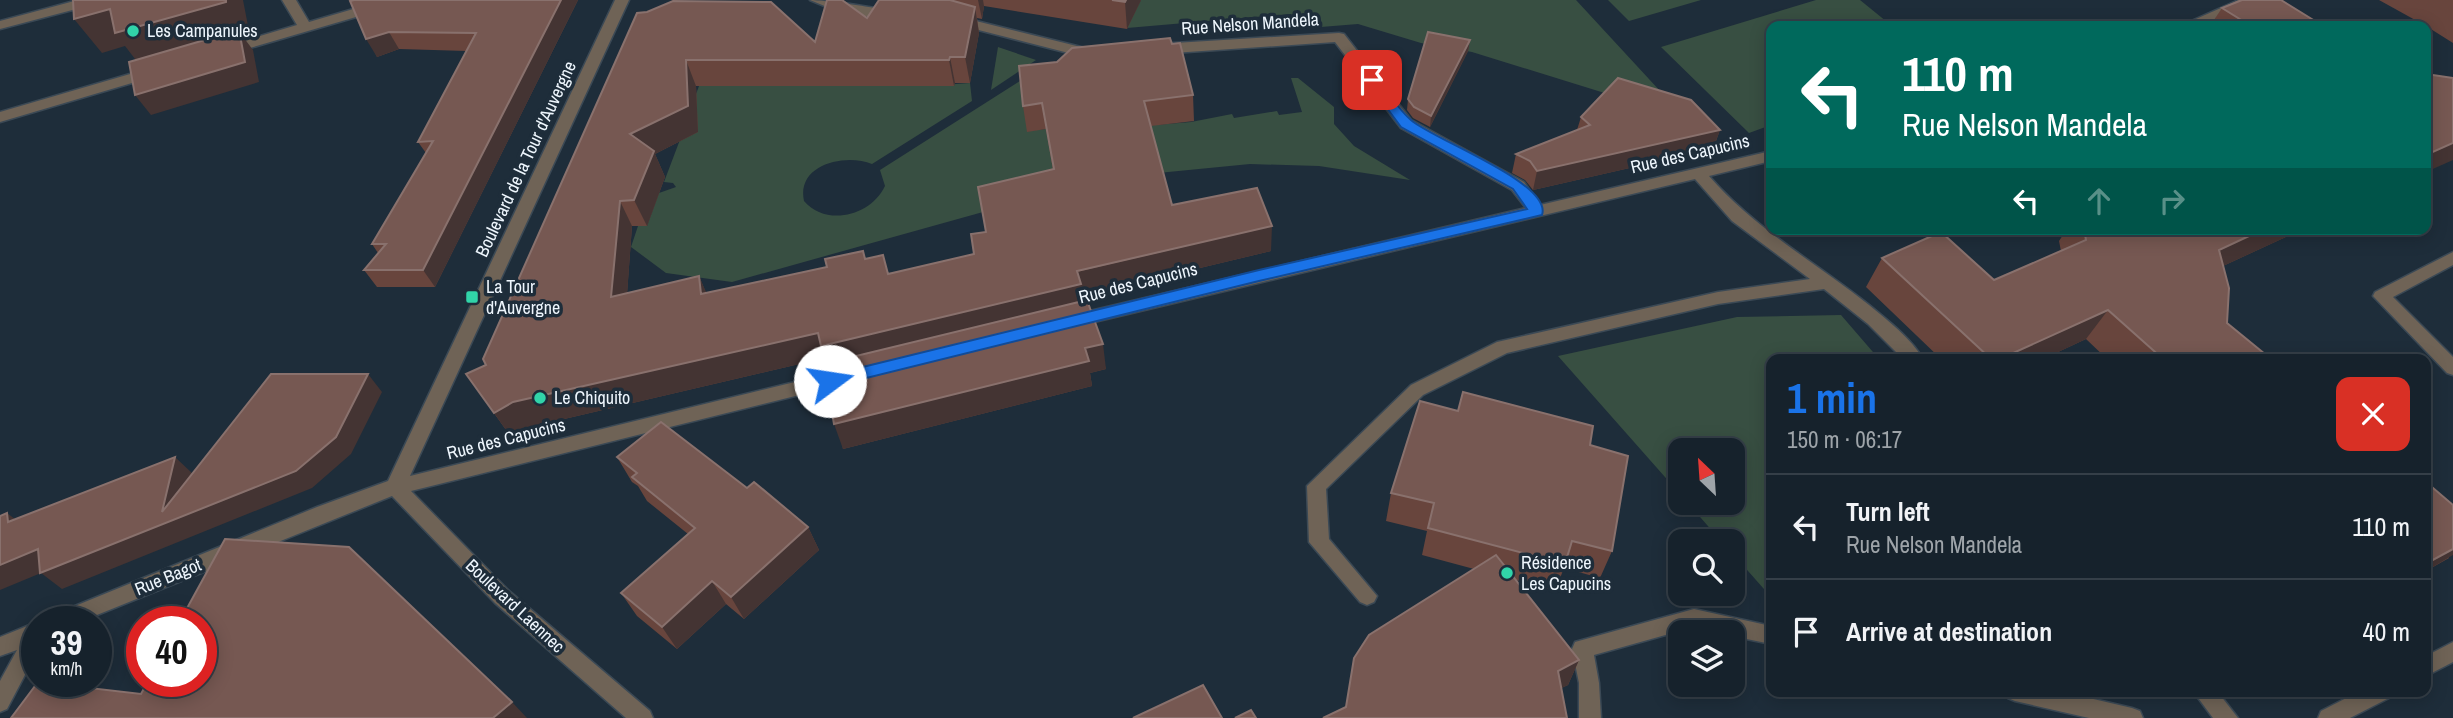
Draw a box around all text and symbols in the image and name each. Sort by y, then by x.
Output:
street label: Rue Nelson Mandela [1180,6,1320,41]
place label: Les Campanules [147,18,258,43]
marker: Les Campanules [125,23,141,39]
text: 110 m [1902,40,2014,106]
icon: left [1787,49,1878,140]
pin [1342,50,1402,110]
street label: Boulevard de la Tour d'Auvergne [469,57,582,261]
icon: arrive [1353,61,1391,99]
text: Rue Nelson Mandela [1902,103,2147,146]
street label: Rue des Capucins [1628,128,1752,179]
icon: left [2007,182,2045,220]
icon: ahead [2080,182,2118,220]
icon: right [2153,182,2191,220]
street label: Rue des Capucins [1076,256,1200,309]
place label: La Tour d'Auvergne [486,274,560,320]
marker: La Tour d'Auvergne [464,289,480,305]
position arrow [793,344,867,418]
text: 1 min [1787,370,1877,426]
button: close [2336,377,2410,451]
place label: Le Chiquito [554,385,630,410]
marker: Le Chiquito [532,390,548,406]
street label: Rue des Capucins [444,412,568,465]
text: 150 m · 06:17 [1787,424,1902,455]
north arrow [1668,438,1745,514]
map controls [1668,438,1745,697]
text: Turn left [1846,494,1930,529]
icon: left [1787,508,1825,546]
text: 110 m [2352,509,2410,544]
button: search [1668,529,1745,606]
text: Rue Nelson Mandela [1846,529,2022,560]
place label: Résidence Les Capucins [1521,550,1611,596]
street label: Rue Bagot [131,552,205,601]
street label: Boulevard Laennec [460,553,570,658]
marker: Résidence Les Capucins [1499,565,1515,581]
speed limit sign: 40 [126,606,217,697]
icon: arrive [1787,613,1825,651]
text: Arrive at destination [1846,614,2052,649]
text: 40 m [2363,614,2410,649]
text: 39 [51,619,82,666]
button: layers [1668,620,1745,697]
text: km/h [51,656,83,681]

